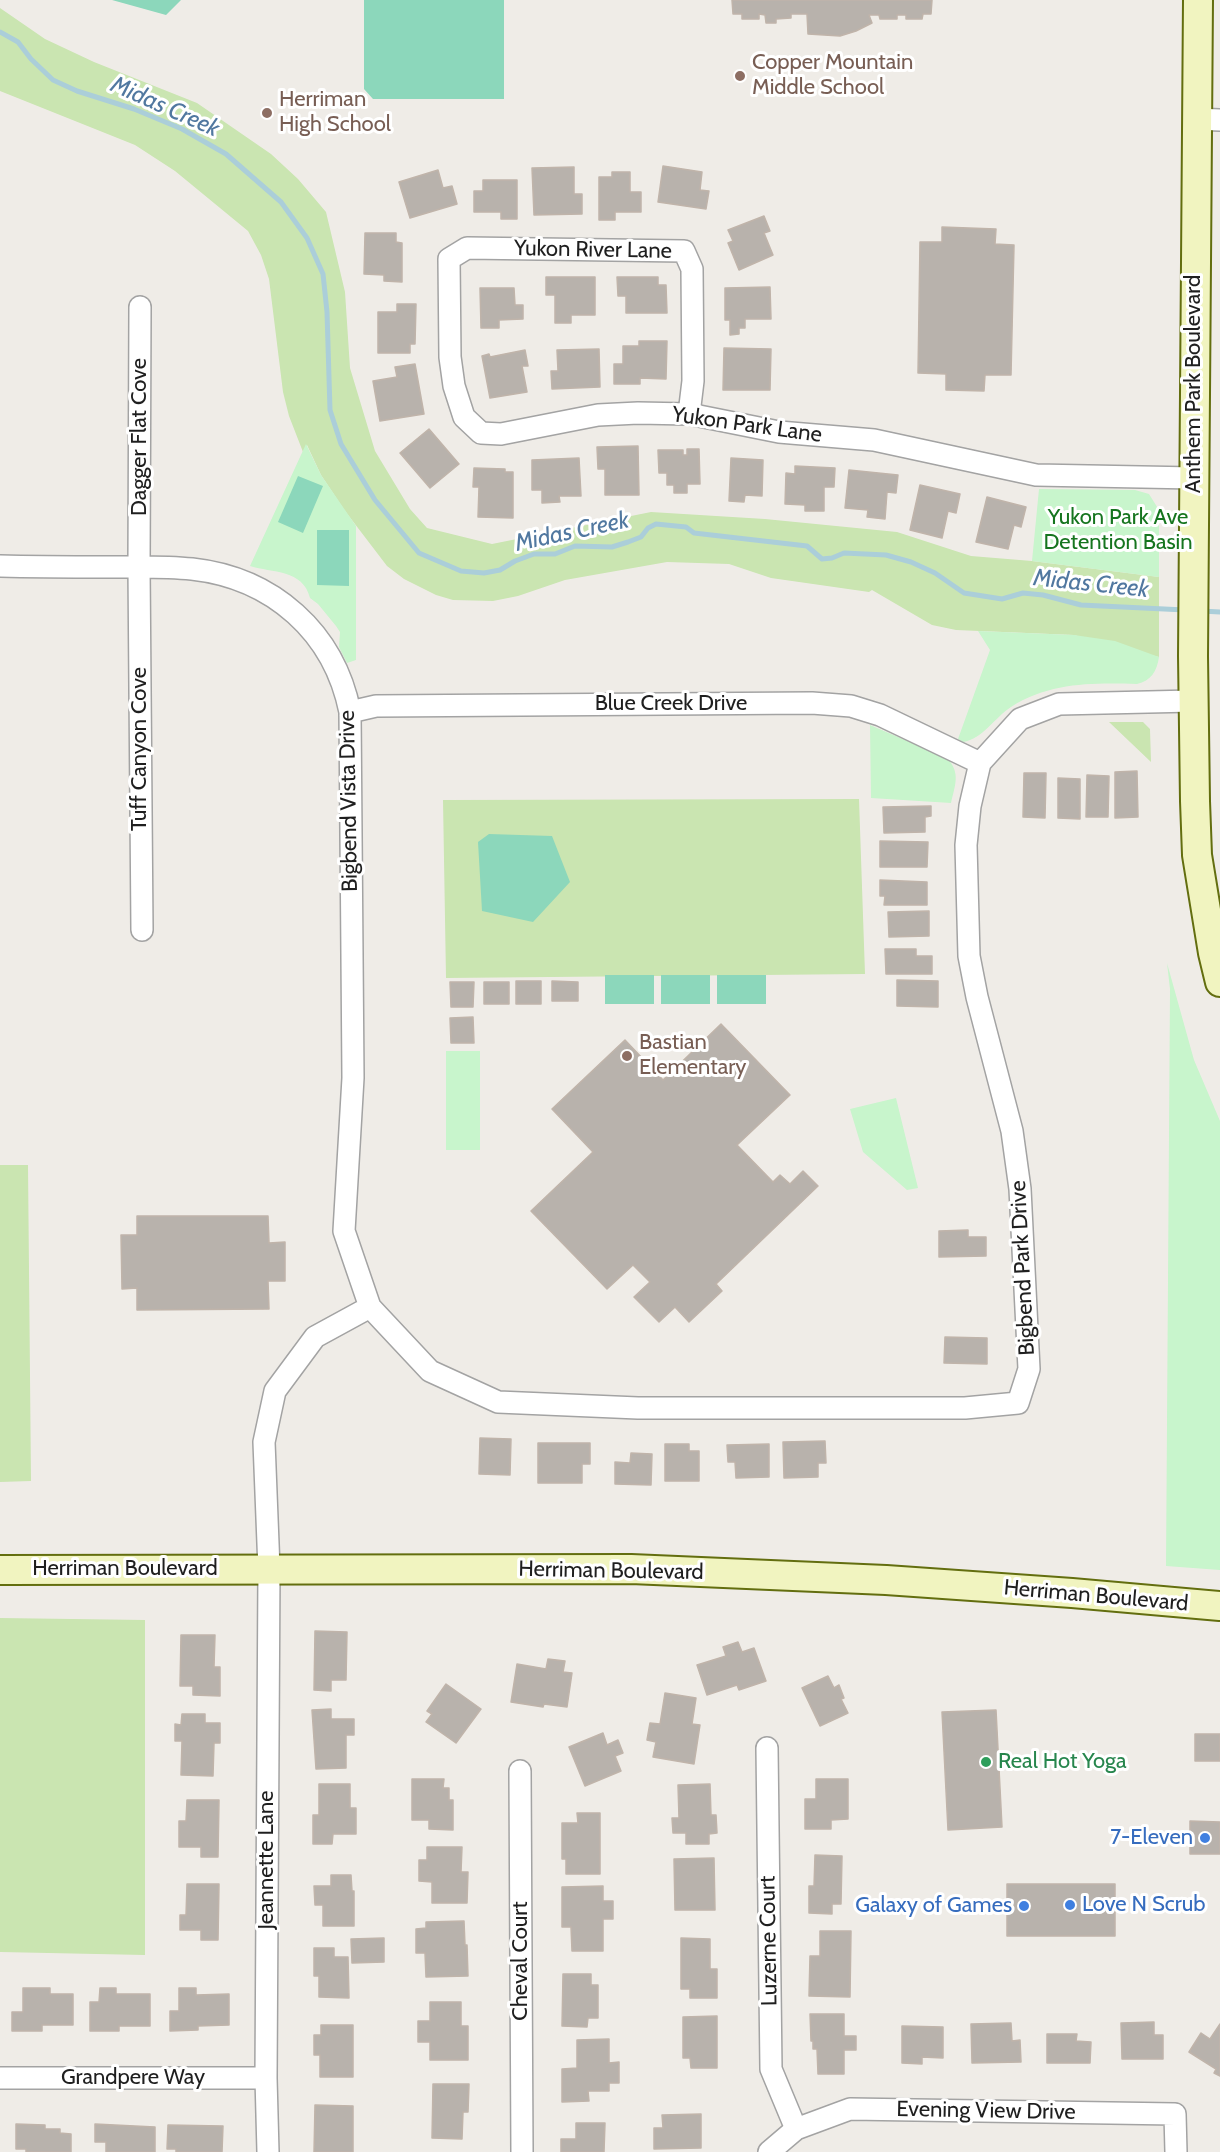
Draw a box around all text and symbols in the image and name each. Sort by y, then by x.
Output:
place label: Copper Mountain Middle School [752,50,913,101]
marker: Copper Mountain Middle School [733,69,747,83]
water label: Midas Creek [106,70,224,144]
place label: Herriman High School [279,87,391,138]
marker: Herriman High School [260,106,274,120]
street label: Yukon River Lane [514,235,672,265]
street label: Anthem Park Boulevard [1181,275,1207,493]
street label: Dagger Flat Cove [127,358,153,516]
street label: Yukon Park Lane [670,401,824,449]
park label: Yukon Park Ave Detention Basin [1043,505,1193,556]
water label: Midas Creek [512,506,632,558]
water label: Midas Creek [1032,564,1150,604]
street label: Tuff Canyon Cove [127,667,153,831]
street label: Blue Creek Drive [595,691,747,717]
street label: Bigbend Vista Drive [334,710,364,892]
place label: Bastian Elementary [639,1030,746,1082]
marker: Bastian Elementary [620,1049,634,1063]
street label: Bigbend Park Drive [1005,1180,1041,1356]
street label: Herriman Boulevard [32,1556,218,1582]
street label: Herriman Boulevard [518,1556,704,1586]
street label: Herriman Boulevard [1003,1575,1189,1617]
place label: Real Hot Yoga [998,1749,1127,1775]
marker: Real Hot Yoga [979,1755,993,1769]
street label: Jeannette Lane [254,1790,280,1930]
place label: 7-Eleven [1110,1825,1193,1851]
marker: 7-Eleven [1198,1831,1212,1845]
street label: Luzerne Court [755,1876,783,2006]
place label: Love N Scrub [1082,1892,1206,1918]
place label: Galaxy of Games [855,1893,1012,1919]
marker: Love N Scrub [1063,1898,1077,1912]
marker: Galaxy of Games [1017,1899,1031,1913]
street label: Cheval Court [508,1901,534,2021]
street label: Grandpere Way [61,2065,205,2091]
street label: Evening View Drive [896,2096,1076,2126]

